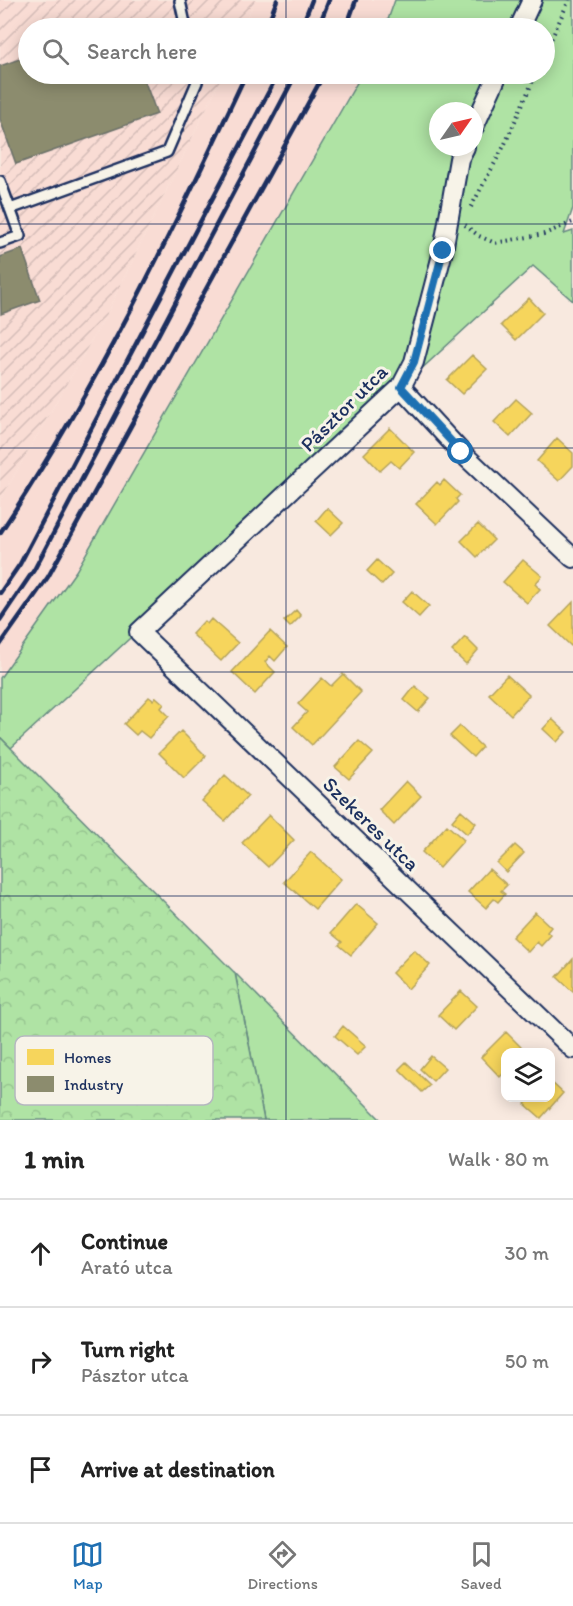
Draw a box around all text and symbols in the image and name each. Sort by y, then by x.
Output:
search box [18,18,555,84]
icon: search [39,35,72,68]
text: Search here [87,38,197,65]
north arrow [429,102,483,156]
route end [429,237,455,263]
street label: Pásztor utca [295,359,392,456]
route start [447,438,473,464]
street label: Szekeres utca [318,771,425,876]
legend [15,1036,213,1105]
text: Homes [64,1048,111,1067]
map controls [501,1048,555,1102]
button: layers [501,1048,555,1102]
text: Industry [64,1075,124,1094]
text: 1 min [24,1143,84,1175]
text: Walk · 80 m [448,1147,549,1171]
text: Continue [81,1228,168,1255]
icon: ahead [24,1237,57,1270]
text: 30 m [504,1241,549,1265]
text: Arató utca [81,1255,173,1279]
text: Turn right [81,1336,175,1363]
icon: right [24,1345,57,1378]
text: 50 m [505,1349,549,1373]
text: Pásztor utca [81,1363,189,1387]
icon: arrive [24,1453,57,1486]
text: Arrive at destination [81,1456,275,1483]
tab: Map [71,1538,104,1593]
tab: Directions [247,1538,318,1593]
tab: Saved [461,1538,502,1593]

